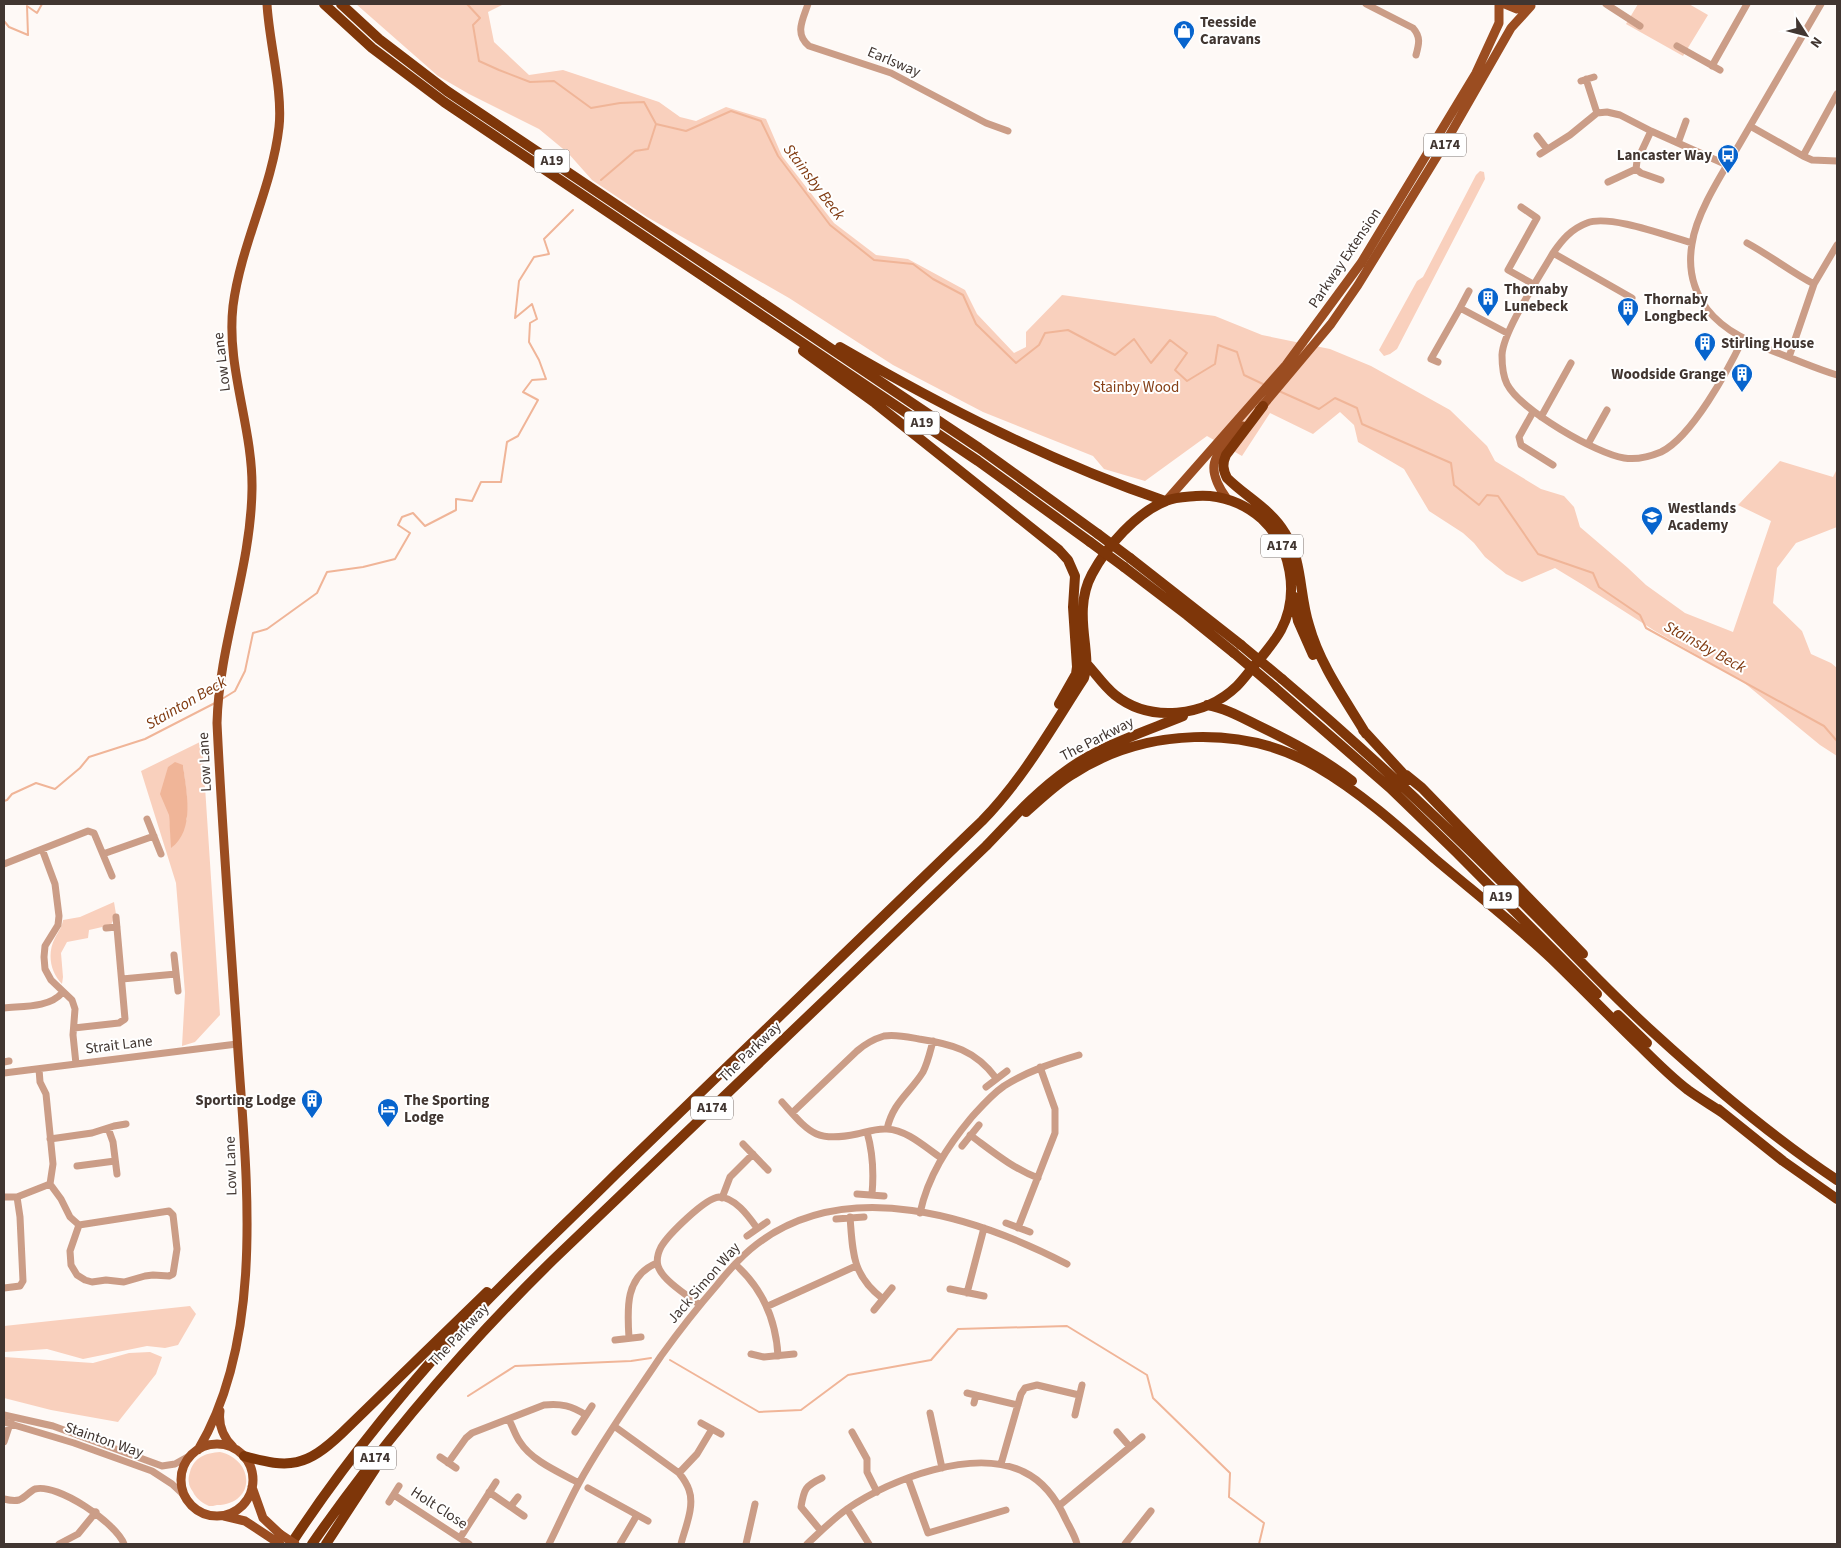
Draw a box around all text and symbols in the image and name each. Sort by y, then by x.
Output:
north arrow [1781,10,1831,60]
place label: Teesside Caravans [1200,12,1261,50]
shop icon: Teesside Caravans [1172,19,1196,50]
text: N [1805,32,1827,52]
street label: Earlsway [864,41,924,83]
road number: A174 [1424,134,1466,156]
water label: Stainsby Beck [778,139,850,225]
bus stop icon: Lancaster Way [1716,143,1740,174]
place label: Lancaster Way [1617,145,1712,166]
road number: A19 [534,150,570,172]
street label: Parkway Extension [1304,204,1386,312]
place label: Thornaby Lunebeck [1504,279,1569,317]
building icon: Thornaby Lunebeck [1476,286,1500,317]
place label: Thornaby Longbeck [1644,289,1709,327]
building icon: Thornaby Longbeck [1616,296,1640,327]
street label: Low Lane [208,331,236,393]
building icon: Stirling House [1693,331,1717,362]
place label: Stirling House [1721,333,1814,354]
building icon: Woodside Grange [1730,362,1754,393]
place label: Woodside Grange [1611,364,1726,385]
park label: Stainby Wood [1093,377,1179,398]
road number: A19 [904,412,940,434]
place label: Westlands Academy [1667,498,1736,536]
school or university icon: Westlands Academy [1640,505,1664,536]
road number: A174 [1261,534,1303,558]
water label: Stainsby Beck [1660,615,1750,679]
water label: Stainton Beck [142,671,231,735]
street label: The Parkway [1057,712,1137,766]
street label: Low Lane [193,732,217,792]
road number: A19 [1484,886,1518,909]
street label: The Parkway [714,1017,786,1087]
street label: Strait Lane [84,1030,154,1060]
building icon: Sporting Lodge [300,1088,324,1119]
place label: Sporting Lodge [195,1090,296,1111]
place label: The Sporting Lodge [404,1090,489,1128]
road number: A174 [691,1096,733,1120]
hotel icon: The Sporting Lodge [376,1097,400,1128]
street label: Low Lane [219,1136,243,1196]
street label: Jack Simon Way [663,1238,745,1328]
street label: The Parkway [424,1299,494,1371]
street label: Stainton Way [62,1417,146,1463]
road number: A174 [354,1446,396,1470]
street label: Holt Close [406,1482,472,1534]

